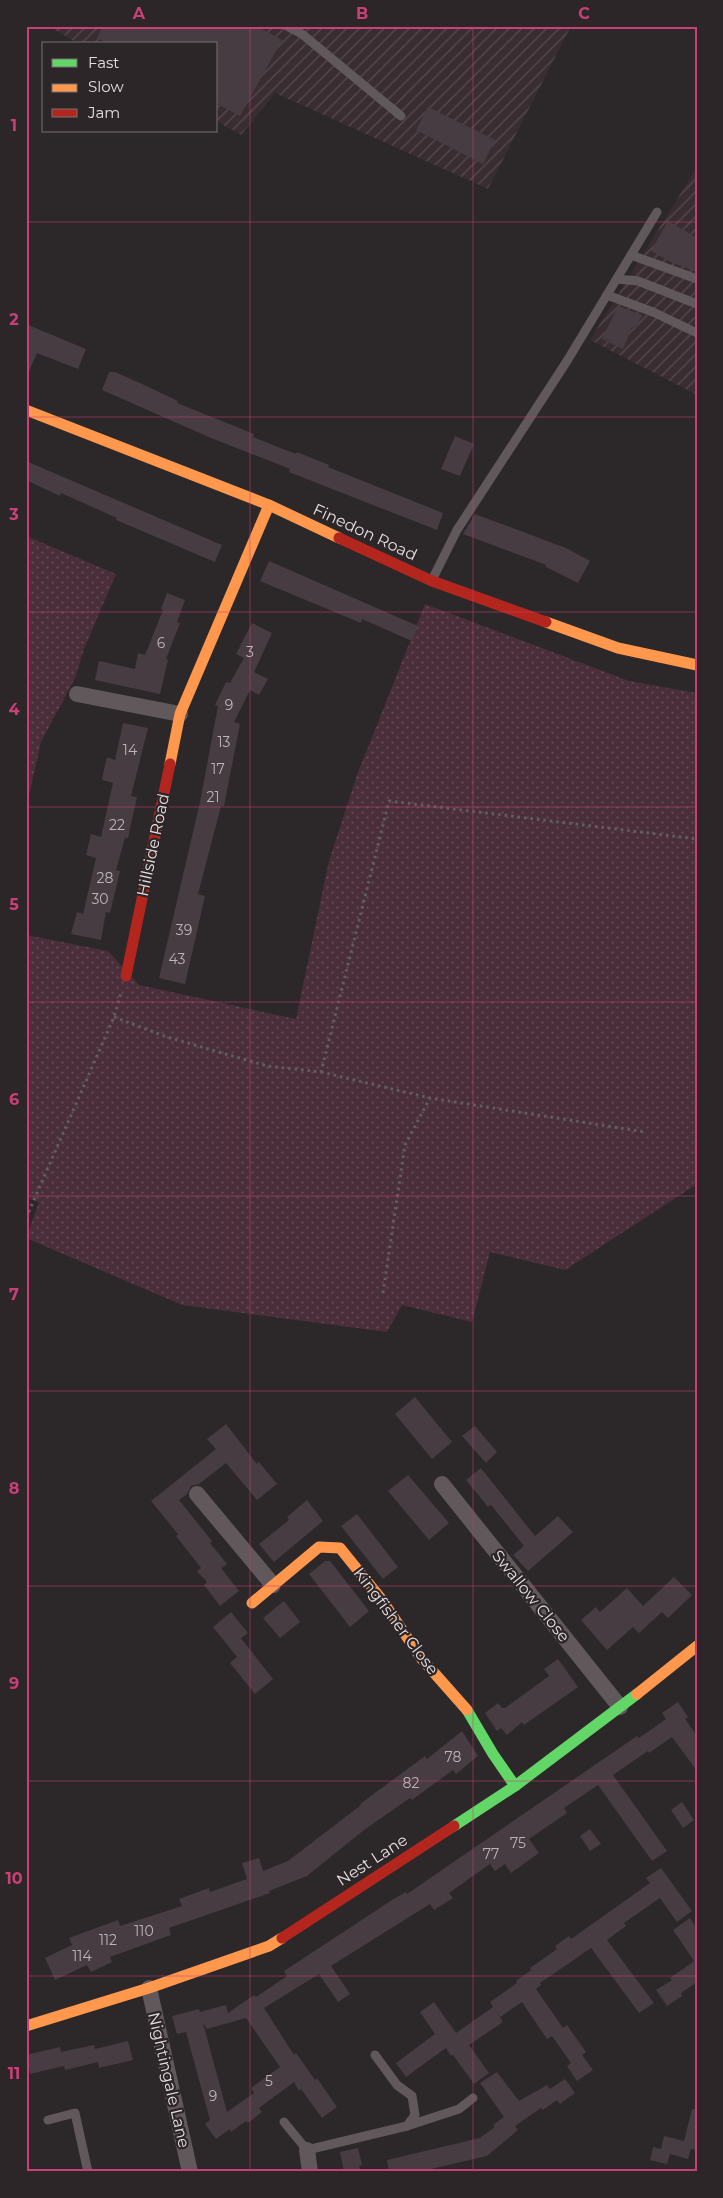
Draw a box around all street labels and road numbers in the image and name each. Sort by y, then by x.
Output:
street label: Finedon Road [310,500,420,564]
street label: Hillside Road [133,792,173,898]
street label: Swallow Close [488,1546,574,1646]
street label: Kingfisher Close [350,1564,442,1678]
street label: Nest Lane [333,1830,411,1890]
street label: Nightingale Lane [144,2010,194,2150]

